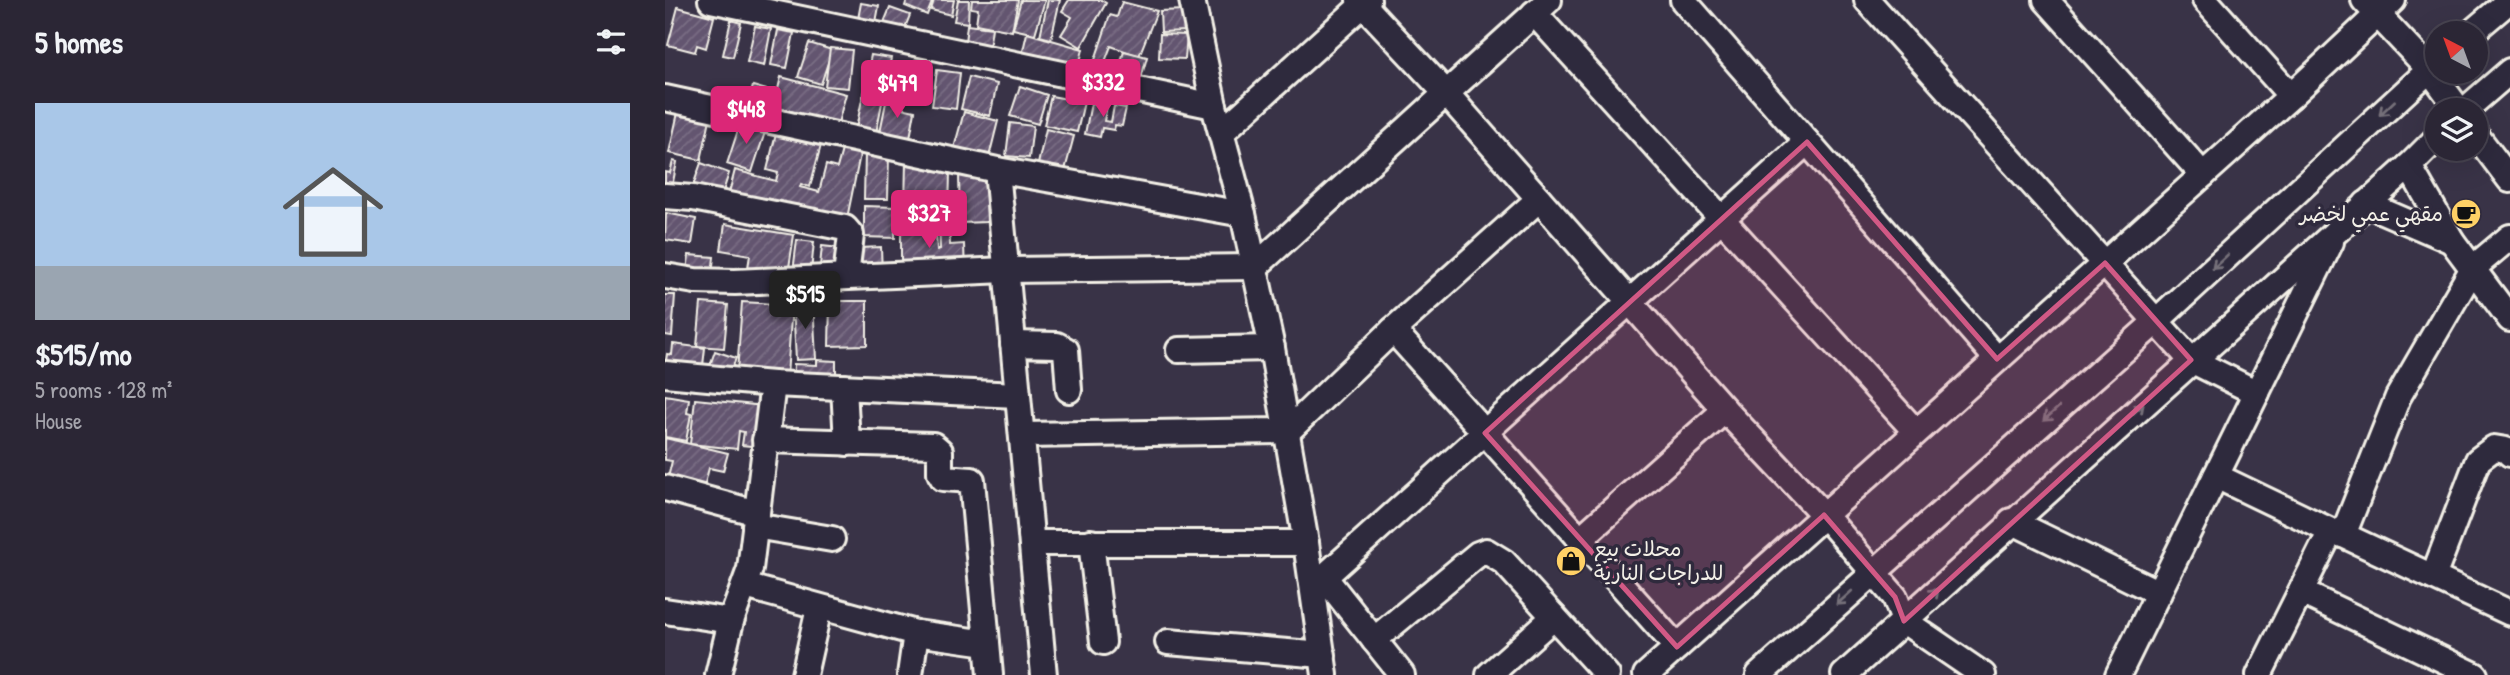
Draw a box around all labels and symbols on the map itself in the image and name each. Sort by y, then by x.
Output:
north arrow [2425,21,2489,84]
pin: $479 [856,60,938,120]
pin: $332 [1062,60,1144,119]
pin: $448 [705,86,787,146]
one-way arrow [2379,99,2396,116]
pin: $327 [888,190,970,250]
cafe icon: مقهي عمي لخضر [2449,197,2483,231]
place label: مقهي عمي لخضر [2298,199,2443,233]
one-way arrow [2212,253,2229,270]
pin: $515 [764,272,846,331]
one-way arrow [2126,403,2144,419]
one-way arrow [2043,406,2060,423]
place label: محلات بيع للدراجات النارية [1594,534,1723,587]
shop icon: محلات بيع للدراجات النارية [1554,544,1588,578]
one-way arrow [1922,588,1939,605]
one-way arrow [1836,590,1854,606]

